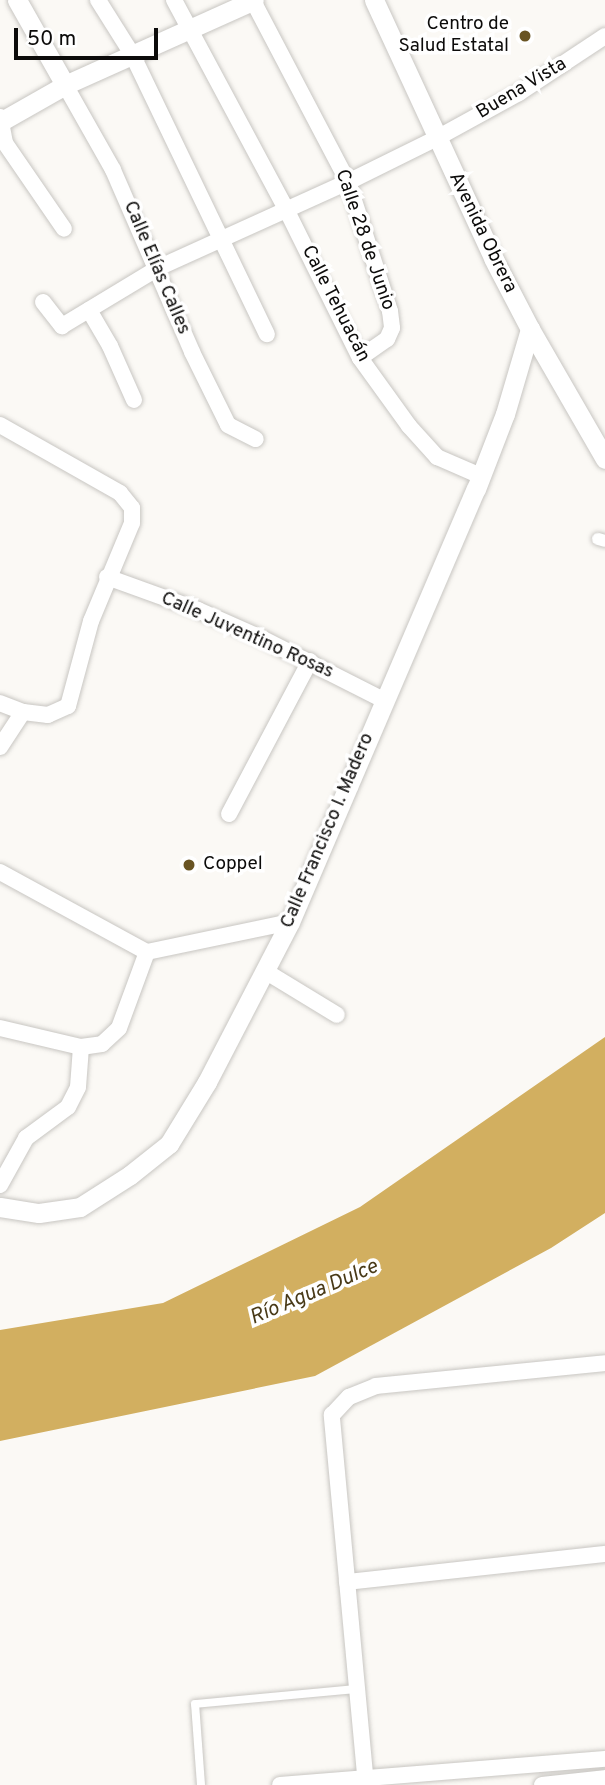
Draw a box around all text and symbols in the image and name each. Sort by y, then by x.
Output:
scale bar [18,14,161,58]
place label: Centro de Salud Estatal [398,14,509,58]
text: 50 m [27,26,76,53]
marker: Centro de Salud Estatal [515,26,535,46]
street label: Buena Vista [473,53,571,125]
street label: Calle 28 de Junio [329,167,399,313]
street label: Avenida Obrera [443,169,521,297]
street label: Calle Elías Calles [118,198,194,338]
street label: Calle Tehuacán [296,242,374,366]
street label: Calle Juventino Rosas [157,588,337,684]
street label: Calle Francisco I. Madero [277,730,379,932]
place label: Coppel [203,854,263,876]
marker: Coppel [181,857,197,873]
water label: Río Agua Dulce [246,1254,382,1332]

